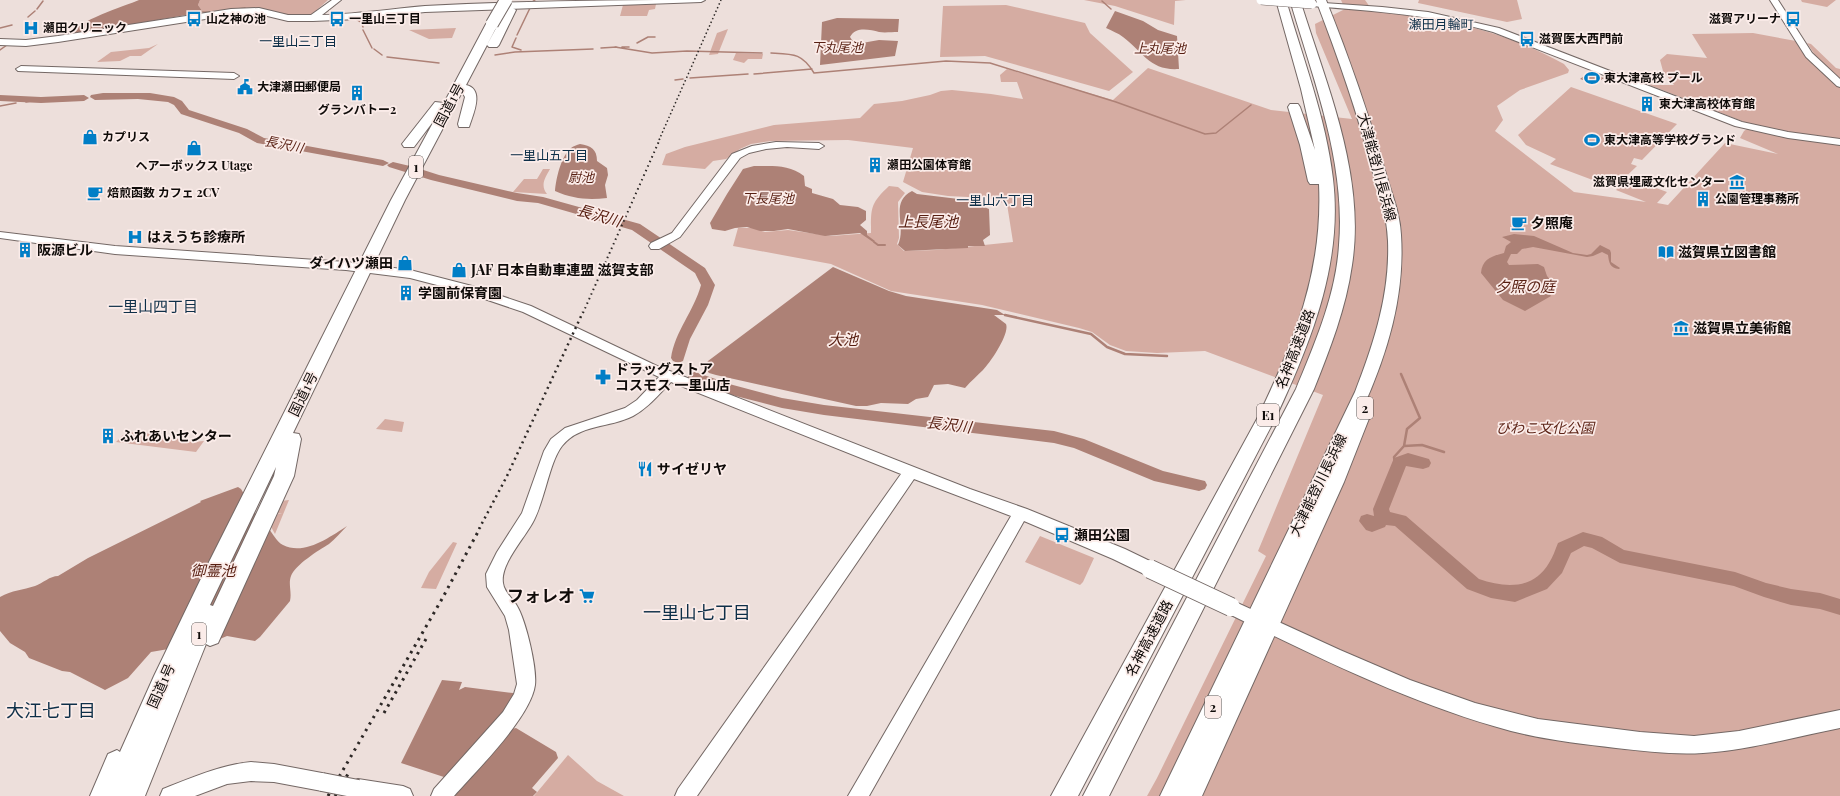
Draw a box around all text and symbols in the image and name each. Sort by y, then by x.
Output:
bus stop icon: 山之神の池 [185,10,203,28]
place label: 山之神の池 [206,10,266,26]
bus stop icon: 一里山三丁目 [328,10,346,28]
place label: 一里山三丁目 [349,10,421,26]
place label: 滋賀アリーナ [1709,10,1781,26]
bus stop icon: 滋賀アリーナ [1784,10,1802,28]
district label: 瀬田月輪町 [1408,15,1474,32]
hospital icon: 瀬田クリニック [22,19,40,37]
place label: 瀬田クリニック [43,19,127,35]
bus stop icon: 滋賀医大西門前 [1518,30,1536,48]
place label: 滋賀医大西門前 [1539,30,1623,46]
district label: 一里山三丁目 [259,32,337,49]
water label: 下丸尾池 [811,38,865,55]
water label: 上丸尾池 [1134,39,1188,56]
sports icon: 東大津高校 プール [1583,69,1601,87]
place label: 東大津高校 プール [1604,69,1703,85]
public building icon: 大津瀬田郵便局 [236,78,254,96]
place label: 大津瀬田郵便局 [257,78,341,94]
street label: 国道1号 [429,79,468,130]
building icon: グランバトー2 [348,84,366,102]
building icon: 東大津高校体育館 [1638,95,1656,113]
place label: 東大津高校体育館 [1659,95,1755,111]
place label: グランバトー2 [318,101,396,117]
street label: 大津能登川長浜線 [1354,110,1401,223]
shop icon: カプリス [81,128,99,146]
place label: カプリス [102,128,150,144]
water label: 長沢川 [263,131,307,156]
sports icon: 東大津高等学校グランド [1583,131,1601,149]
place label: 東大津高等学校グランド [1604,131,1736,147]
shop icon: ヘアーボックス Utage [185,139,203,157]
district label: 一里山五丁目 [510,146,588,163]
road number: 1 [409,156,423,178]
building icon: 瀬田公園体育館 [866,156,884,174]
place label: 瀬田公園体育館 [887,156,971,172]
place label: ヘアーボックス Utage [136,157,252,173]
water label: 尉池 [568,168,596,185]
place label: 滋賀県埋蔵文化センター [1593,173,1725,189]
museum icon: 滋賀県埋蔵文化センター [1728,173,1746,191]
cafe icon: 焙煎函数 カフェ 2CV [86,184,104,202]
place label: 焙煎函数 カフェ 2CV [107,184,220,200]
water label: 下長尾池 [742,189,796,206]
building icon: 公園管理事務所 [1694,190,1712,208]
place label: 公園管理事務所 [1715,190,1799,206]
district label: 一里山六丁目 [956,191,1034,208]
water label: 長沢川 [575,199,626,231]
water label: 上長尾池 [898,211,960,231]
place label: 夕照庵 [1531,213,1573,232]
cafe icon: 夕照庵 [1510,214,1528,232]
place label: はえうち診療所 [147,227,245,246]
hospital icon: はえうち診療所 [126,228,144,246]
place label: 阪源ビル [37,240,93,259]
building icon: 阪源ビル [16,241,34,259]
place label: 滋賀県立図書館 [1678,242,1776,261]
library icon: 滋賀県立図書館 [1657,243,1675,261]
place label: ダイハツ瀬田 [309,253,393,272]
shop icon: ダイハツ瀬田 [396,254,414,272]
place label: JAF 日本自動車連盟 滋賀支部 [470,260,653,279]
shop icon: JAF 日本自動車連盟 滋賀支部 [450,261,468,279]
water label: 夕照の庭 [1495,276,1558,296]
place label: 学園前保育園 [418,283,502,302]
building icon: 学園前保育園 [397,284,415,302]
district label: 一里山四丁目 [108,296,198,316]
street label: 名神高速道路 [1271,306,1318,391]
place label: 滋賀県立美術館 [1693,318,1791,337]
museum icon: 滋賀県立美術館 [1672,319,1690,337]
water label: 大池 [828,329,860,349]
place label: ドラッグストア コスモス 一里山店 [615,359,730,394]
street label: 国道1号 [284,368,321,419]
pharmacy icon: ドラッグストア コスモス 一里山店 [594,368,612,386]
road number: 2 [1357,397,1373,419]
road number: E1 [1257,404,1279,426]
water label: 長沢川 [926,411,975,437]
park label: びわこ文化公園 [1496,418,1596,437]
place label: ふれあいセンター [120,426,232,445]
building icon: ふれあいセンター [99,427,117,445]
street label: 大津能登川長浜線 [1284,430,1351,539]
place label: サイゼリヤ [657,459,727,478]
restaurant icon: サイゼリヤ [636,460,654,478]
place label: 瀬田公園 [1074,525,1130,544]
bus stop icon: 瀬田公園 [1053,526,1071,544]
water label: 御霊池 [190,560,237,580]
place label: フォレオ [507,584,575,606]
supermarket icon: フォレオ [578,587,596,605]
street label: 名神高速道路 [1120,596,1177,679]
district label: 一里山七丁目 [643,600,751,624]
road number: 1 [192,623,206,645]
street label: 国道1号 [142,660,179,711]
road number: 2 [1205,696,1221,718]
district label: 大江七丁目 [6,698,96,722]

